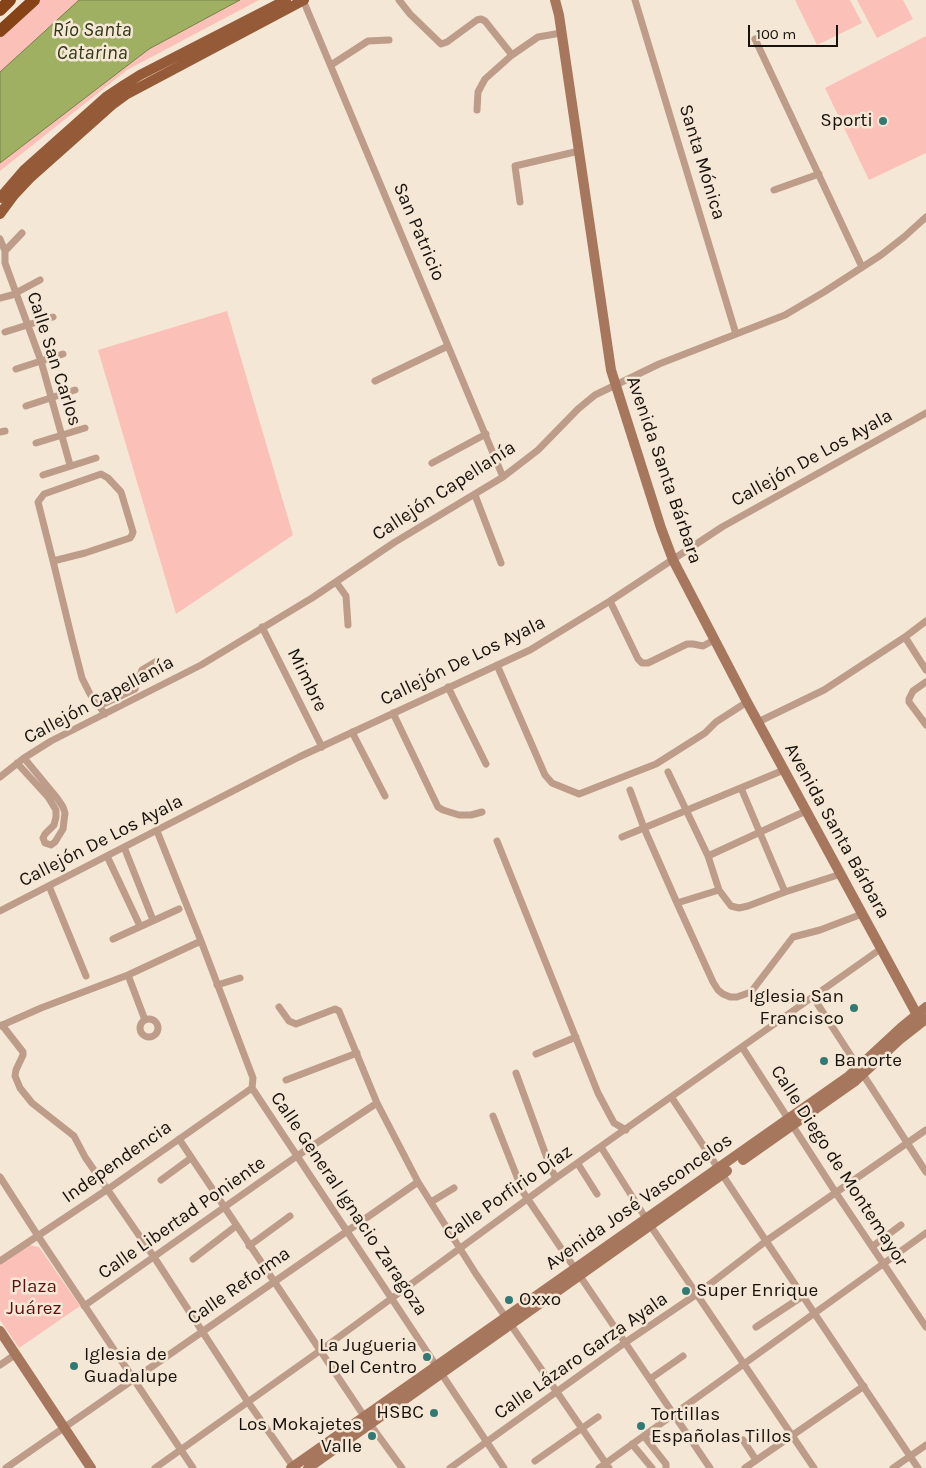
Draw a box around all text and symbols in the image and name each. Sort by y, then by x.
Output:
scale bar [751,15,841,47]
water label: Río Santa Catarina [52,18,132,65]
text: 100 m [756,25,796,43]
street label: Santa Mónica [674,102,730,222]
place label: Sporti [820,110,873,132]
marker: Sporti [877,115,889,127]
street label: San Patricio [388,179,450,285]
street label: Calle San Carlos [22,289,86,429]
street label: Avenida Santa Bárbara [621,373,707,567]
street label: Callejón De Los Ayala [727,404,897,512]
street label: Callejón Capellanía [368,436,520,546]
street label: Callejón De Los Ayala [377,611,549,711]
street label: Mimbre [282,645,332,715]
street label: Callejón Capellanía [20,651,178,749]
street label: Avenida Santa Bárbara [779,739,895,923]
street label: Callejón De Los Ayala [15,790,187,892]
place label: Iglesia San Francisco [749,986,844,1030]
marker: Iglesia San Francisco [848,1002,860,1014]
place label: Banorte [834,1050,902,1072]
marker: Banorte [818,1055,830,1067]
street label: Calle Diego de Montemayor [765,1061,913,1271]
street label: Calle General Ignacio Zaragoza [265,1088,433,1320]
street label: Independencia [58,1116,176,1208]
street label: Avenida José Vasconcelos [541,1129,737,1275]
street label: Calle Porfirio Díaz [439,1140,577,1246]
street label: Calle Libertad Poniente [94,1152,270,1284]
street label: Calle Reforma [183,1242,295,1330]
park label: Plaza Juárez [6,1276,62,1320]
place label: Super Enrique [696,1280,818,1302]
marker: Super Enrique [680,1285,692,1297]
street label: Calle Lázaro Garza Ayala [490,1287,672,1425]
place label: Oxxo [519,1289,561,1311]
marker: Oxxo [503,1294,515,1306]
place label: La Jugueria Del Centro [319,1335,417,1379]
place label: Iglesia de Guadalupe [84,1344,178,1388]
marker: La Jugueria Del Centro [421,1351,433,1363]
marker: Iglesia de Guadalupe [68,1360,80,1372]
place label: HSBC [376,1402,424,1424]
place label: Tortillas Españolas Tillos [651,1404,792,1448]
marker: HSBC [428,1407,440,1419]
place label: Los Mokajetes Valle [238,1414,362,1458]
marker: Tortillas Españolas Tillos [635,1420,647,1432]
marker: Los Mokajetes Valle [366,1430,378,1442]

